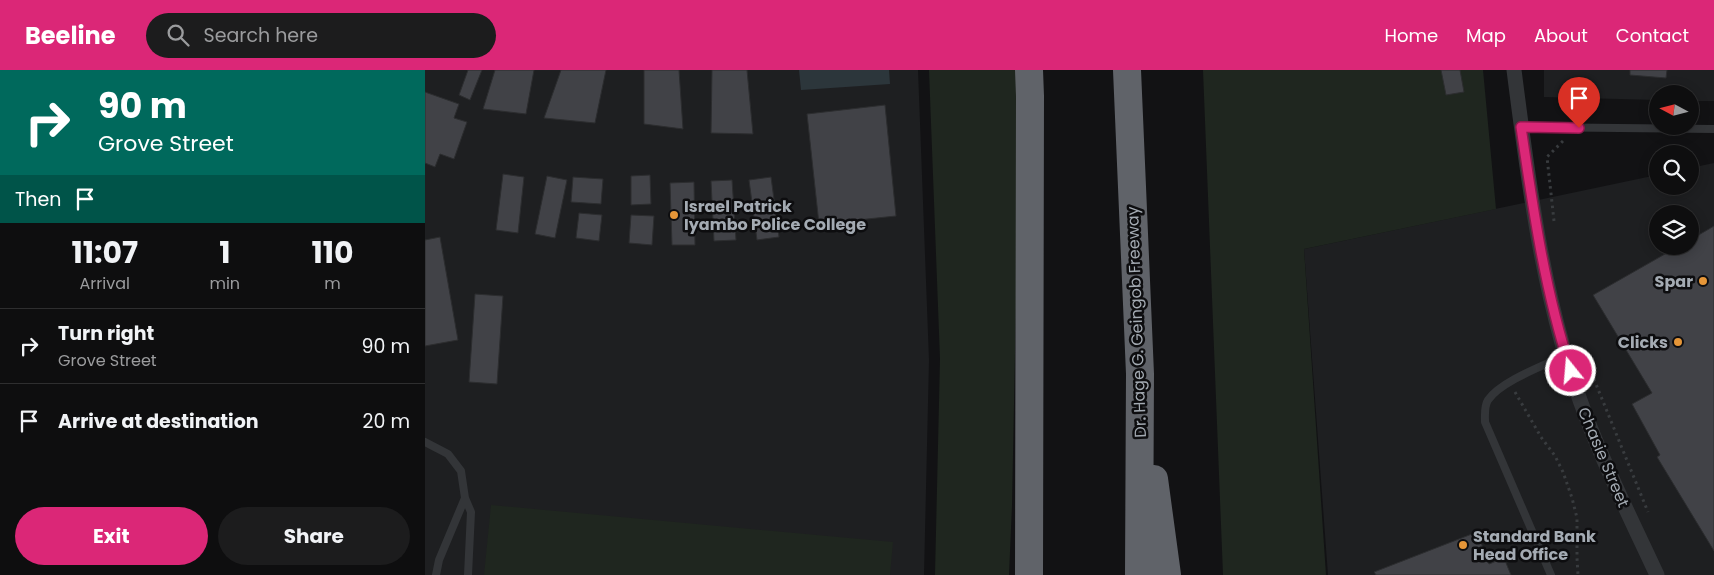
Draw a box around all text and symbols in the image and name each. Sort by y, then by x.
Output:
search box [146,13,496,58]
text: Beeline [25,19,116,52]
icon: search [164,21,192,49]
text: Search here [204,22,318,49]
text: Home [1384,23,1438,48]
text: Map [1466,23,1506,48]
text: About [1534,23,1588,48]
text: Contact [1616,23,1689,48]
pin [1558,77,1600,128]
text: 90 m [98,81,187,130]
icon: arrive [1565,84,1593,112]
north arrow [1649,85,1699,135]
map controls [1649,85,1699,255]
icon: right [15,90,80,155]
text: Grove Street [98,128,234,159]
button: search [1649,145,1699,195]
icon: arrive [71,185,99,213]
text: Then [15,186,61,213]
place label: Israel Patrick Iyambo Police College [684,195,866,236]
button: layers [1649,205,1699,255]
street label: Dr. Hage G. Geingob Freeway [1121,206,1152,438]
marker: Israel Patrick Iyambo Police College [668,209,680,221]
text: 11:07 [71,231,138,274]
text: 1 [219,231,230,274]
text: 110 [311,231,354,274]
place label: Spar [1655,270,1693,293]
text: Arrival [80,272,130,295]
text: min [209,272,240,295]
text: m [324,272,341,295]
marker: Spar [1697,275,1709,287]
text: Turn right [58,320,154,347]
place label: Clicks [1618,331,1668,354]
icon: right [15,332,43,360]
text: 90 m [361,333,410,360]
marker: Clicks [1672,336,1684,348]
position arrow [1544,344,1596,396]
text: Grove Street [58,349,157,372]
street label: Chasie Street [1572,404,1635,511]
icon: arrive [15,407,43,435]
text: Arrive at destination [58,408,259,435]
text: 20 m [362,408,410,435]
button: Exit [15,507,208,565]
button: Share [218,507,410,565]
place label: Standard Bank Head Office [1473,525,1596,566]
marker: Standard Bank Head Office [1457,539,1469,551]

